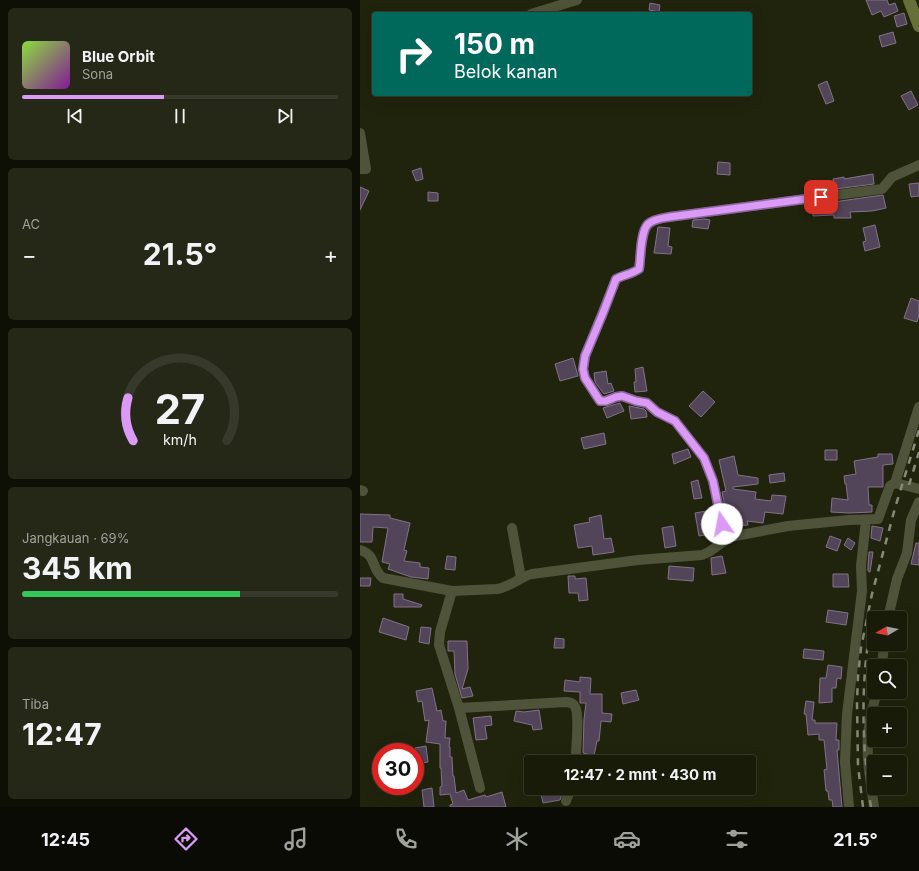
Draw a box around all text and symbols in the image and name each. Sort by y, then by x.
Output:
text: 150 m [454,27,535,61]
icon: right [388,28,440,80]
text: Blue Orbit [82,47,155,66]
text: Belok kanan [454,61,558,82]
text: Sona [82,66,113,82]
icon: previous [64,105,86,127]
icon: pause [169,105,191,127]
icon: next [274,105,296,127]
pin [804,180,838,214]
icon: arrive [810,186,832,208]
text: AC [22,216,40,232]
text: 21.5° [143,236,217,272]
text: − [22,242,37,268]
text: + [323,242,338,268]
text: 27 [155,384,205,434]
text: km/h [163,431,197,448]
position arrow [701,503,743,545]
text: Jangkauan · 69% [22,530,129,546]
text: 345 km [22,550,133,586]
north arrow [867,611,907,651]
map controls [867,611,907,795]
button: search [867,659,907,699]
text: Tiba [22,696,49,712]
button: + [867,707,907,747]
text: 12:47 [22,716,102,752]
speed limit sign: 30 [372,743,424,795]
button: − [867,755,907,795]
text: 12:47 · 2 mnt · 430 m [564,765,716,784]
icon: directions [172,825,200,853]
icon: music [282,825,310,853]
icon: phone [392,825,420,853]
icon: climate [503,825,531,853]
icon: car [613,825,641,853]
icon: filters [723,825,751,853]
text: 12:45 [41,829,90,850]
text: 21.5° [833,829,878,850]

